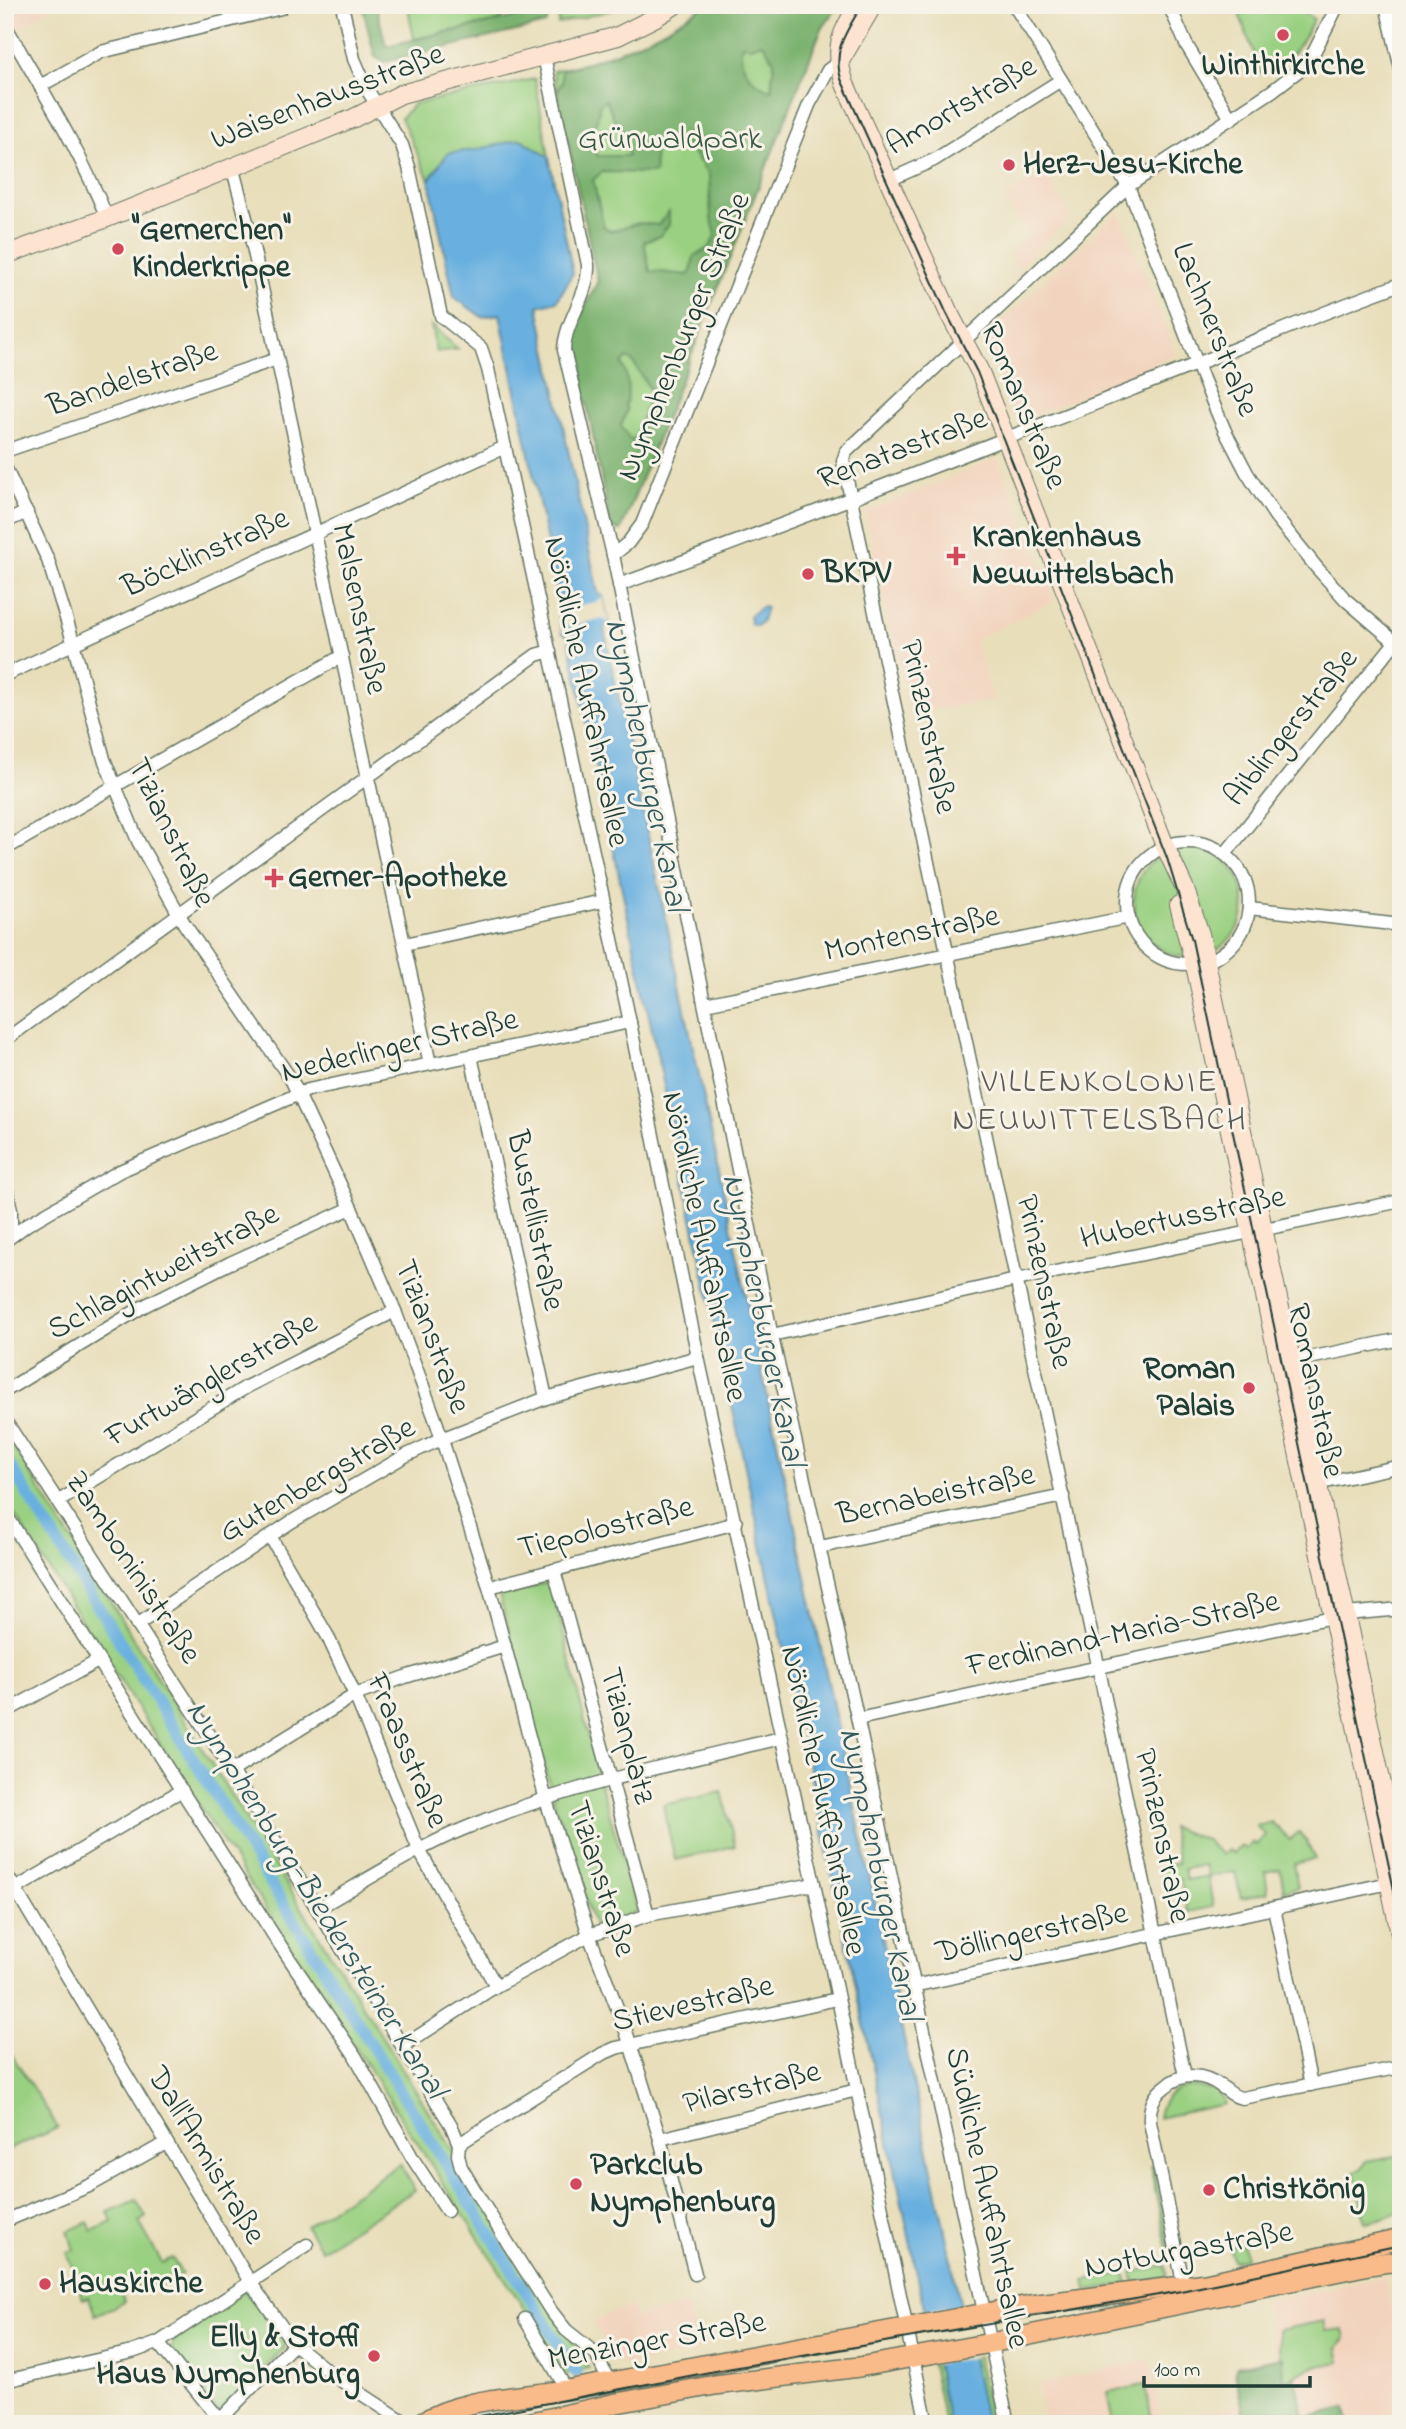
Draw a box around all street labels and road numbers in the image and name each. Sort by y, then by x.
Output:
street label: Waisenhausstraße [204,32,452,164]
street label: Amortstraße [878,45,1047,169]
street label: Nymphenburger Straße [606,185,765,488]
street label: Lachnerstraße [1158,236,1270,425]
street label: Romanstraße [966,315,1079,498]
street label: Bandelstraße [40,329,225,431]
street label: Renatastraße [811,396,995,504]
street label: Böcklinstraße [114,496,298,612]
street label: Malsenstraße [317,519,399,700]
street label: Nördliche Auffahrtsallee [529,533,641,852]
street label: Prinzenstraße [886,636,969,819]
street label: Aiblingerstraße [1213,638,1371,818]
street label: Tizianstraße [113,750,227,917]
street label: Montenstraße [820,893,1005,976]
street label: Nederlinger Straße [277,997,523,1097]
street label: Nördliche Auffahrtsallee [647,1088,759,1407]
street label: Bustellistraße [492,1126,576,1316]
street label: Hubertusstraße [1076,1174,1291,1264]
street label: Prinzenstraße [1002,1191,1085,1374]
street label: Schlagintweitstraße [40,1192,289,1354]
street label: Tizianstraße [380,1253,482,1421]
street label: Romanstraße [1273,1299,1356,1483]
street label: Furtwänglerstraße [96,1301,328,1461]
street label: Gutenbergstraße [211,1405,426,1556]
street label: Bernabeistraße [832,1452,1040,1540]
street label: Zamboninistraße [52,1462,213,1675]
street label: Tiepolostraße [514,1484,699,1573]
street label: Ferdinand-Maria-Straße [961,1579,1284,1691]
street label: Nördliche Auffahrtsallee [766,1642,878,1961]
street label: Tizianplatz [585,1662,667,1810]
street label: Fraasstraße [352,1665,460,1836]
street label: Prinzenstraße [1120,1745,1203,1928]
street label: Tizianstraße [553,1795,648,1964]
street label: Döllingerstraße [931,1891,1133,1978]
street label: Stievestraße [608,1963,779,2046]
street label: Südliche Auffahrtsallee [931,2043,1041,2354]
street label: Pilarstraße [678,2049,826,2129]
street label: Dall'Armistraße [133,2057,277,2255]
street label: Notburgastraße [1081,2209,1298,2292]
street label: Menzinger Straße [544,2300,770,2384]

